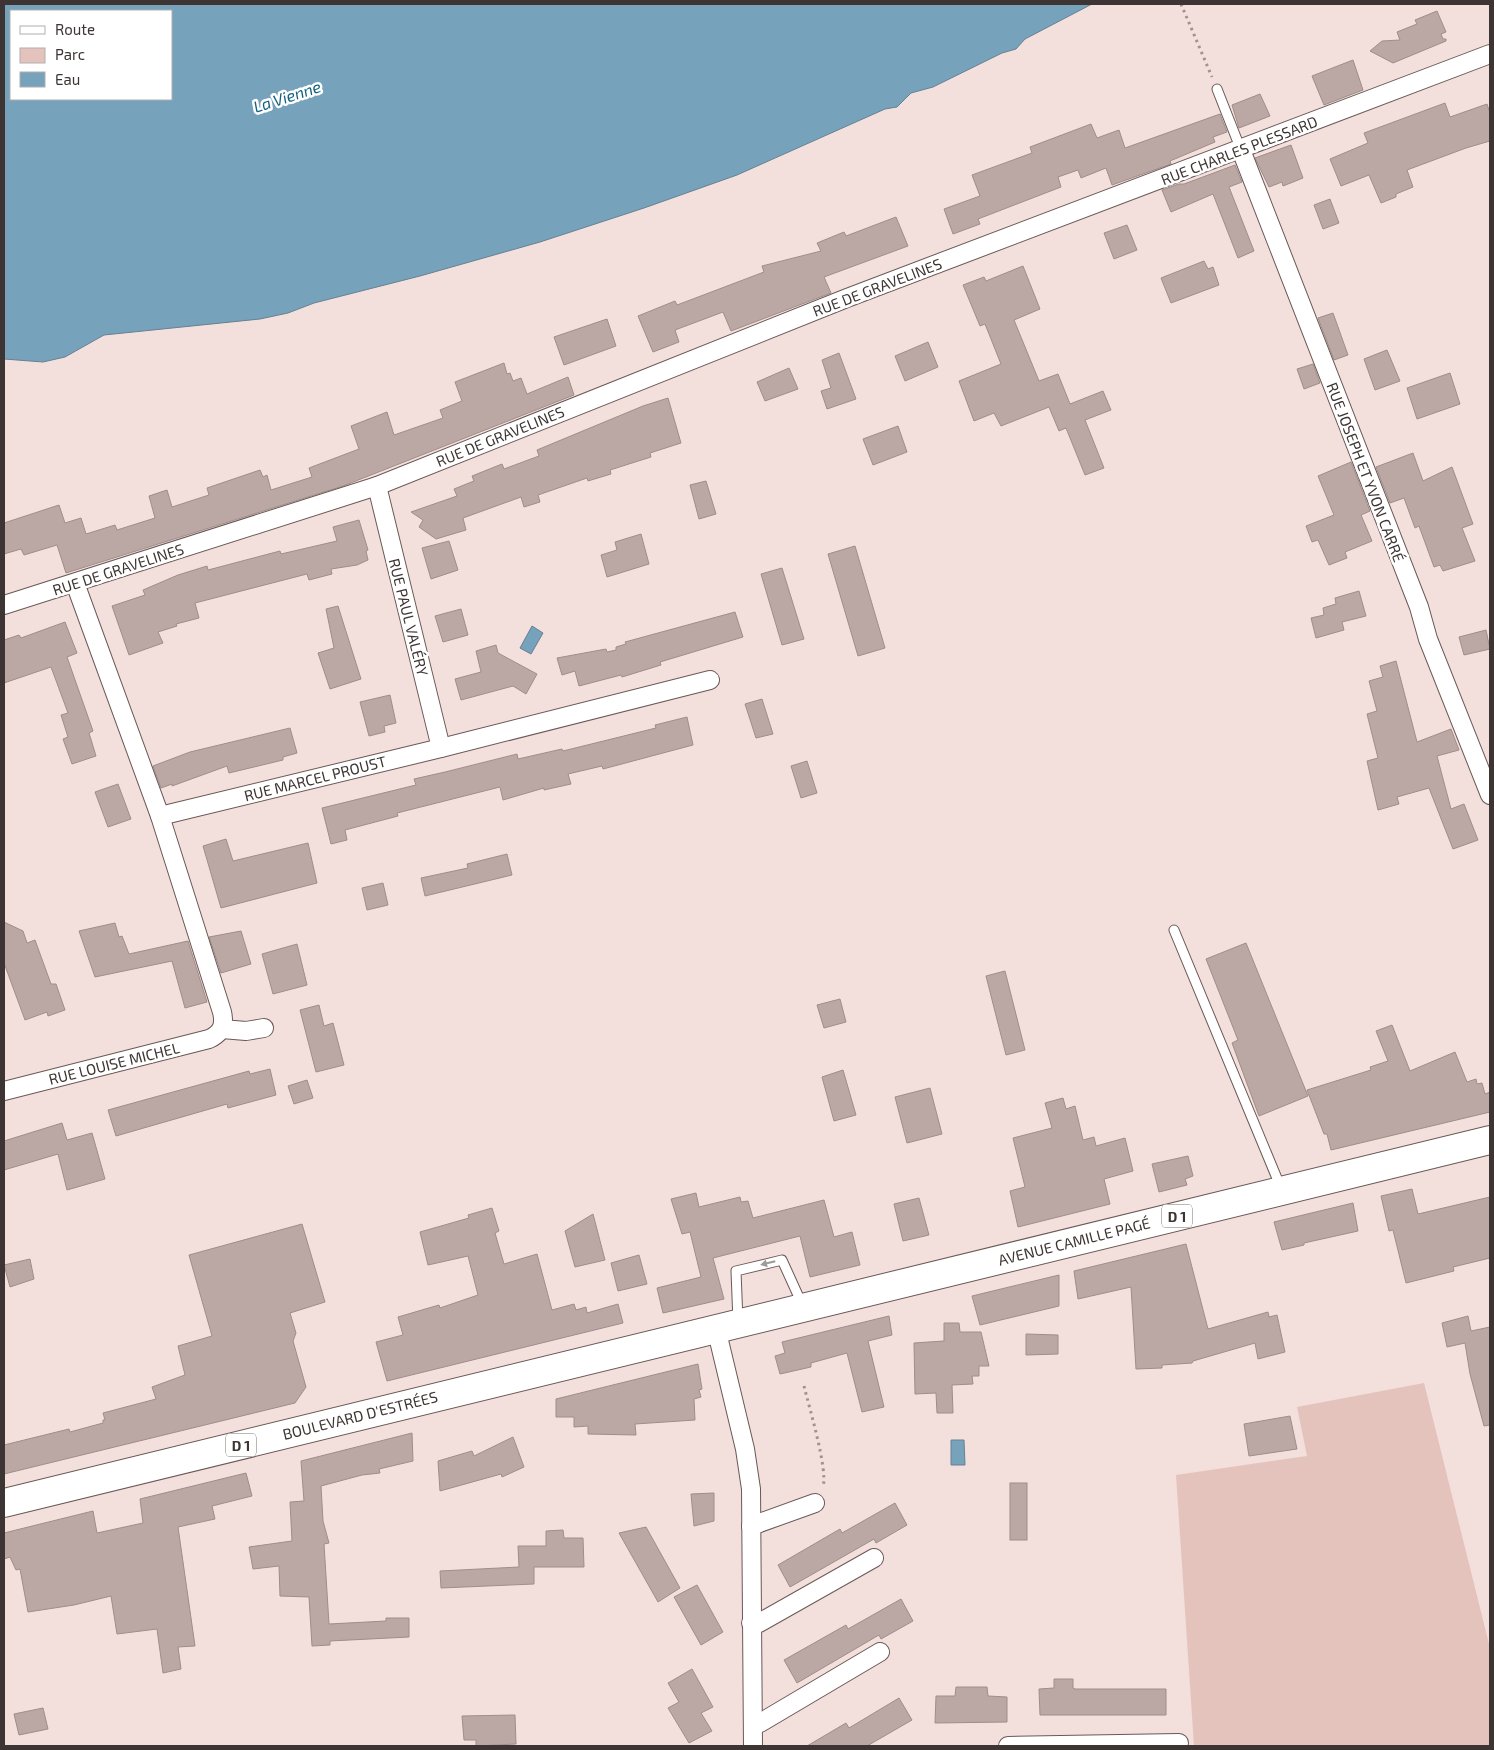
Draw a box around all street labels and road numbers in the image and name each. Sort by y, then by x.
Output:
street label: RUE CHARLES PLESSARD [1158,112,1320,188]
street label: RUE DE GRAVELINES [810,254,944,320]
street label: RUE JOSEPH ET YVON CARRÉ [1323,380,1409,564]
street label: RUE DE GRAVELINES [433,402,567,470]
street label: RUE DE GRAVELINES [50,539,186,599]
street label: RUE PAUL VALÉRY [386,556,432,678]
street label: RUE MARCEL PROUST [242,752,388,804]
street label: RUE LOUISE MICHEL [47,1038,182,1088]
road number: D 1 [1162,1204,1192,1228]
street label: AVENUE CAMILLE PAGÉ [996,1213,1152,1269]
street label: BOULEVARD D'ESTRÉES [281,1387,439,1443]
road number: D 1 [226,1434,256,1456]

